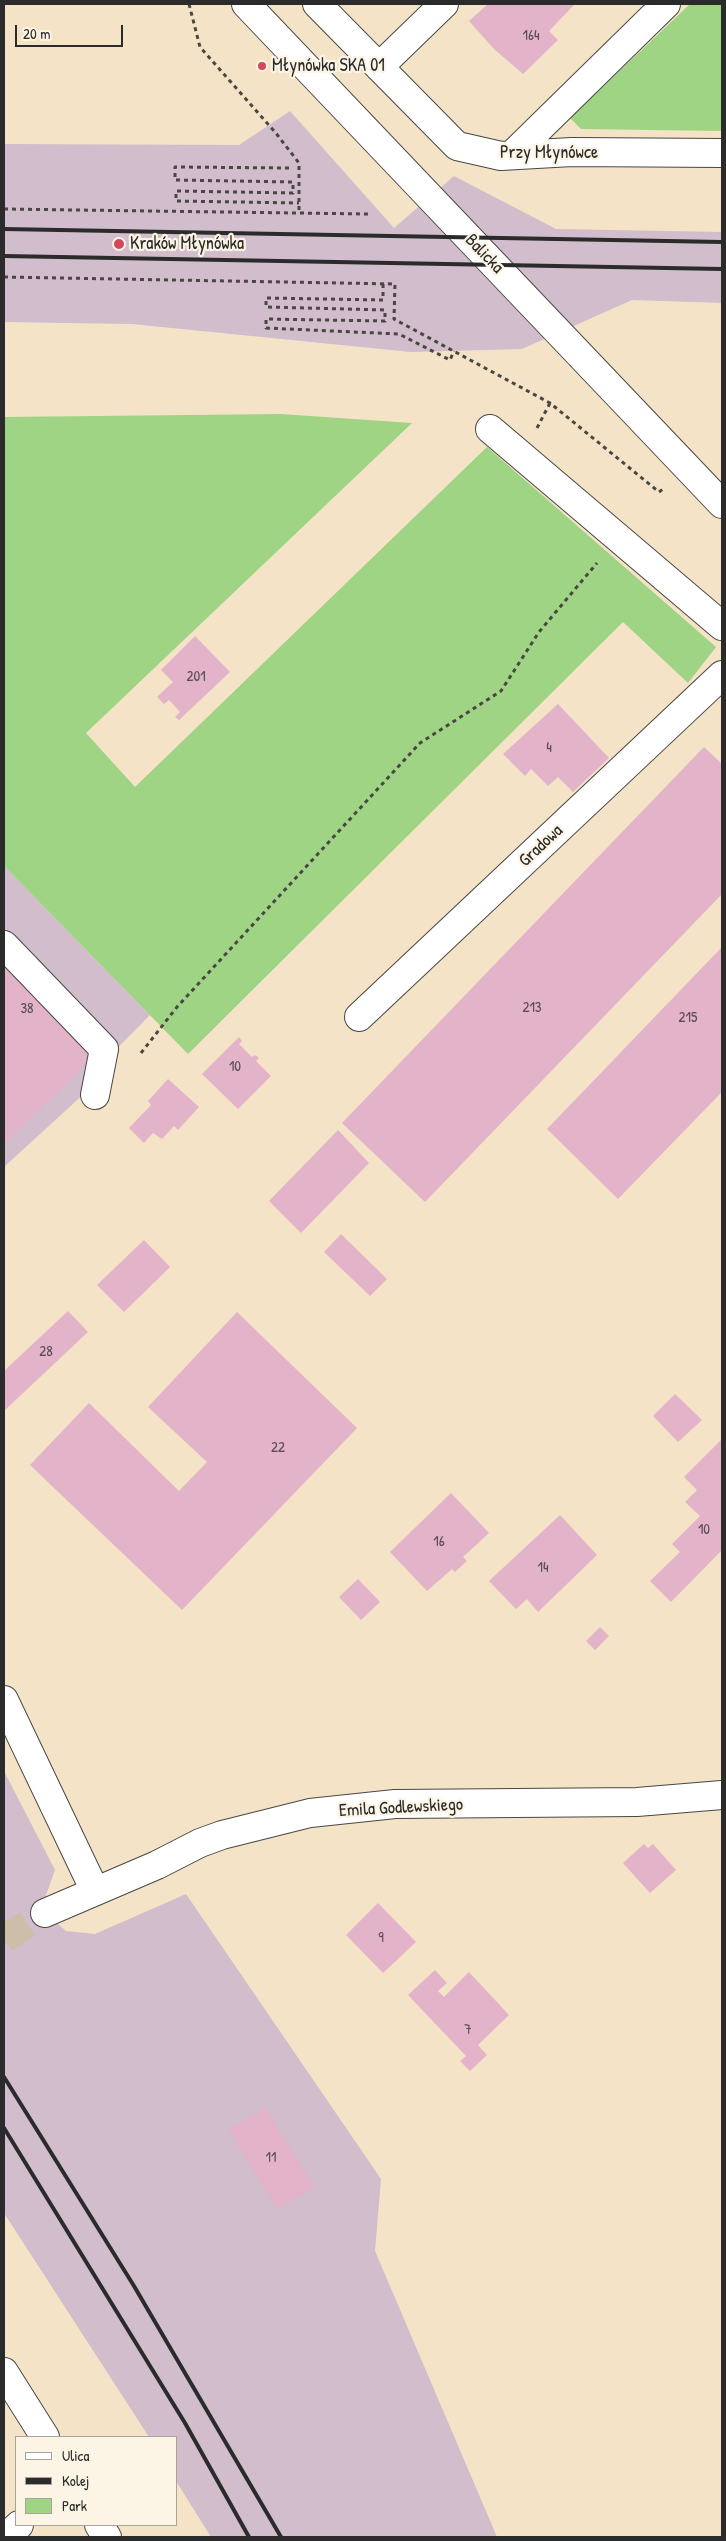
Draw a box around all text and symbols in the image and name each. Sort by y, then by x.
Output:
scale bar [18,15,125,47]
text: 20 m [23,23,50,44]
house number: 164 [522,27,540,45]
place label: Młynówka SKA 01 [272,55,385,77]
marker: Młynówka SKA 01 [256,60,268,72]
street label: Przy Młynówce [500,142,598,164]
street label: Balicka [460,230,508,278]
place label: Kraków Młynówka [130,233,244,255]
marker: Kraków Młynówka [112,237,126,251]
house number: 201 [186,668,206,686]
house number: 4 [546,739,552,757]
street label: Gradowa [515,820,567,872]
house number: 213 [522,999,542,1017]
house number: 38 [20,1000,34,1018]
house number: 215 [679,1009,697,1027]
house number: 10 [229,1058,241,1076]
house number: 28 [39,1343,53,1361]
house number: 22 [271,1439,285,1457]
house number: 10 [698,1521,710,1539]
house number: 16 [433,1533,445,1551]
house number: 14 [537,1559,549,1577]
street label: Emila Godlewskiego [338,1794,464,1822]
house number: 9 [378,1929,384,1947]
house number: 7 [464,2021,472,2039]
house number: 11 [266,2149,276,2167]
legend [15,2436,178,2526]
text: Ulica [62,2445,89,2466]
text: Kolej [62,2470,89,2491]
text: Park [62,2495,87,2516]

